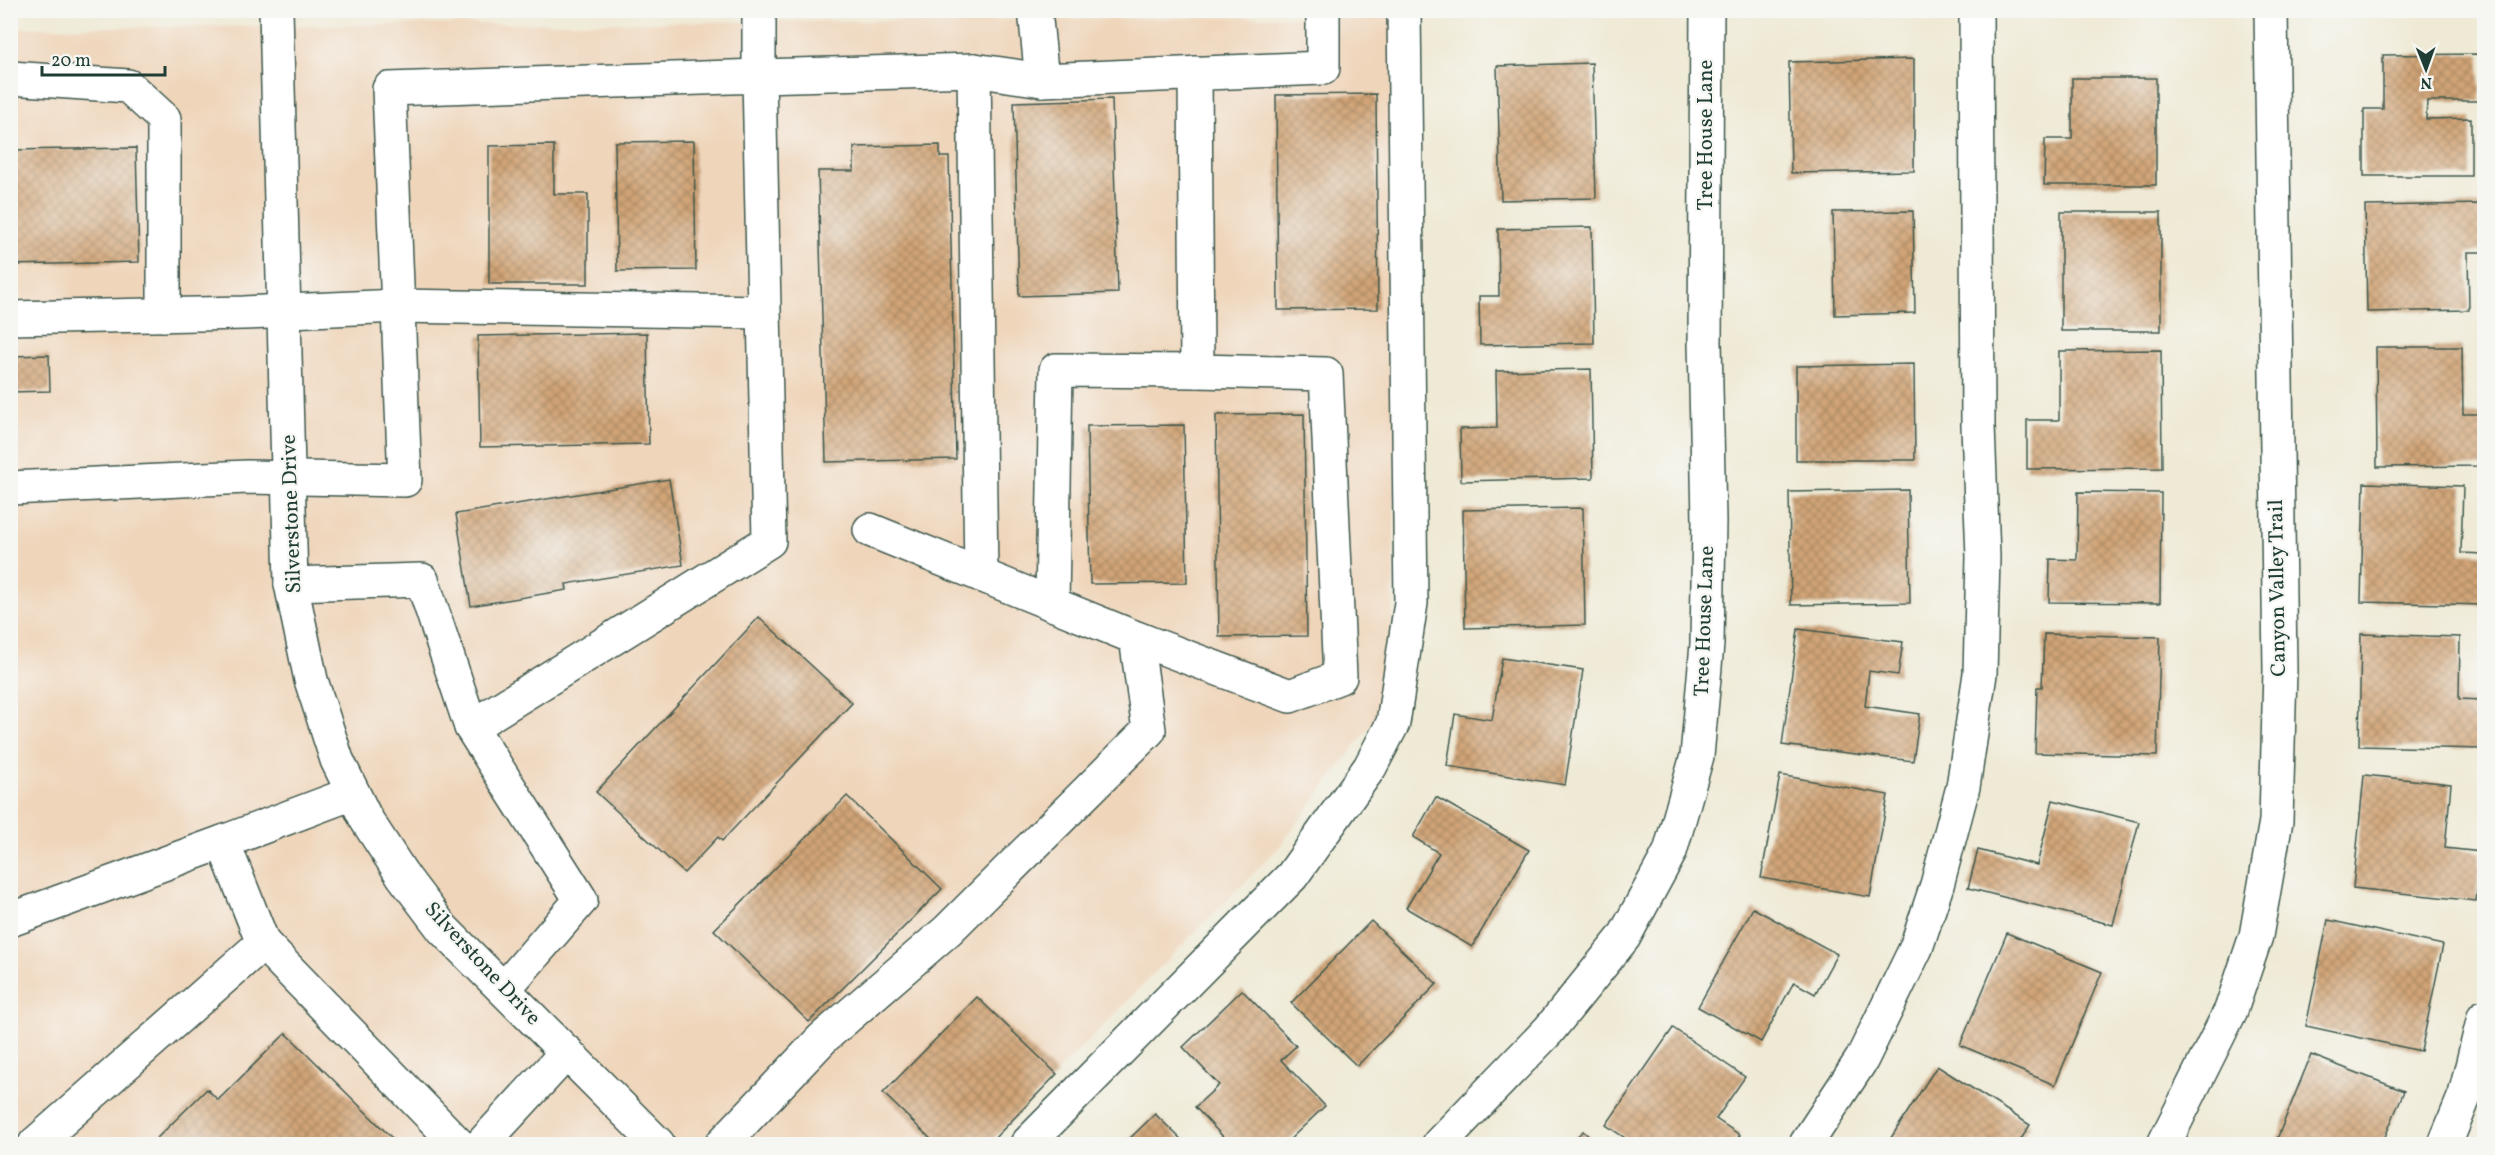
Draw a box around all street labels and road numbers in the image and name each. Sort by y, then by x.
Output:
street label: Tree House Lane [1692,59,1721,211]
street label: Silverstone Drive [275,434,309,594]
street label: Canyon Valley Trail [2262,499,2294,677]
street label: Tree House Lane [1688,545,1722,697]
street label: Silverstone Drive [417,896,547,1032]

